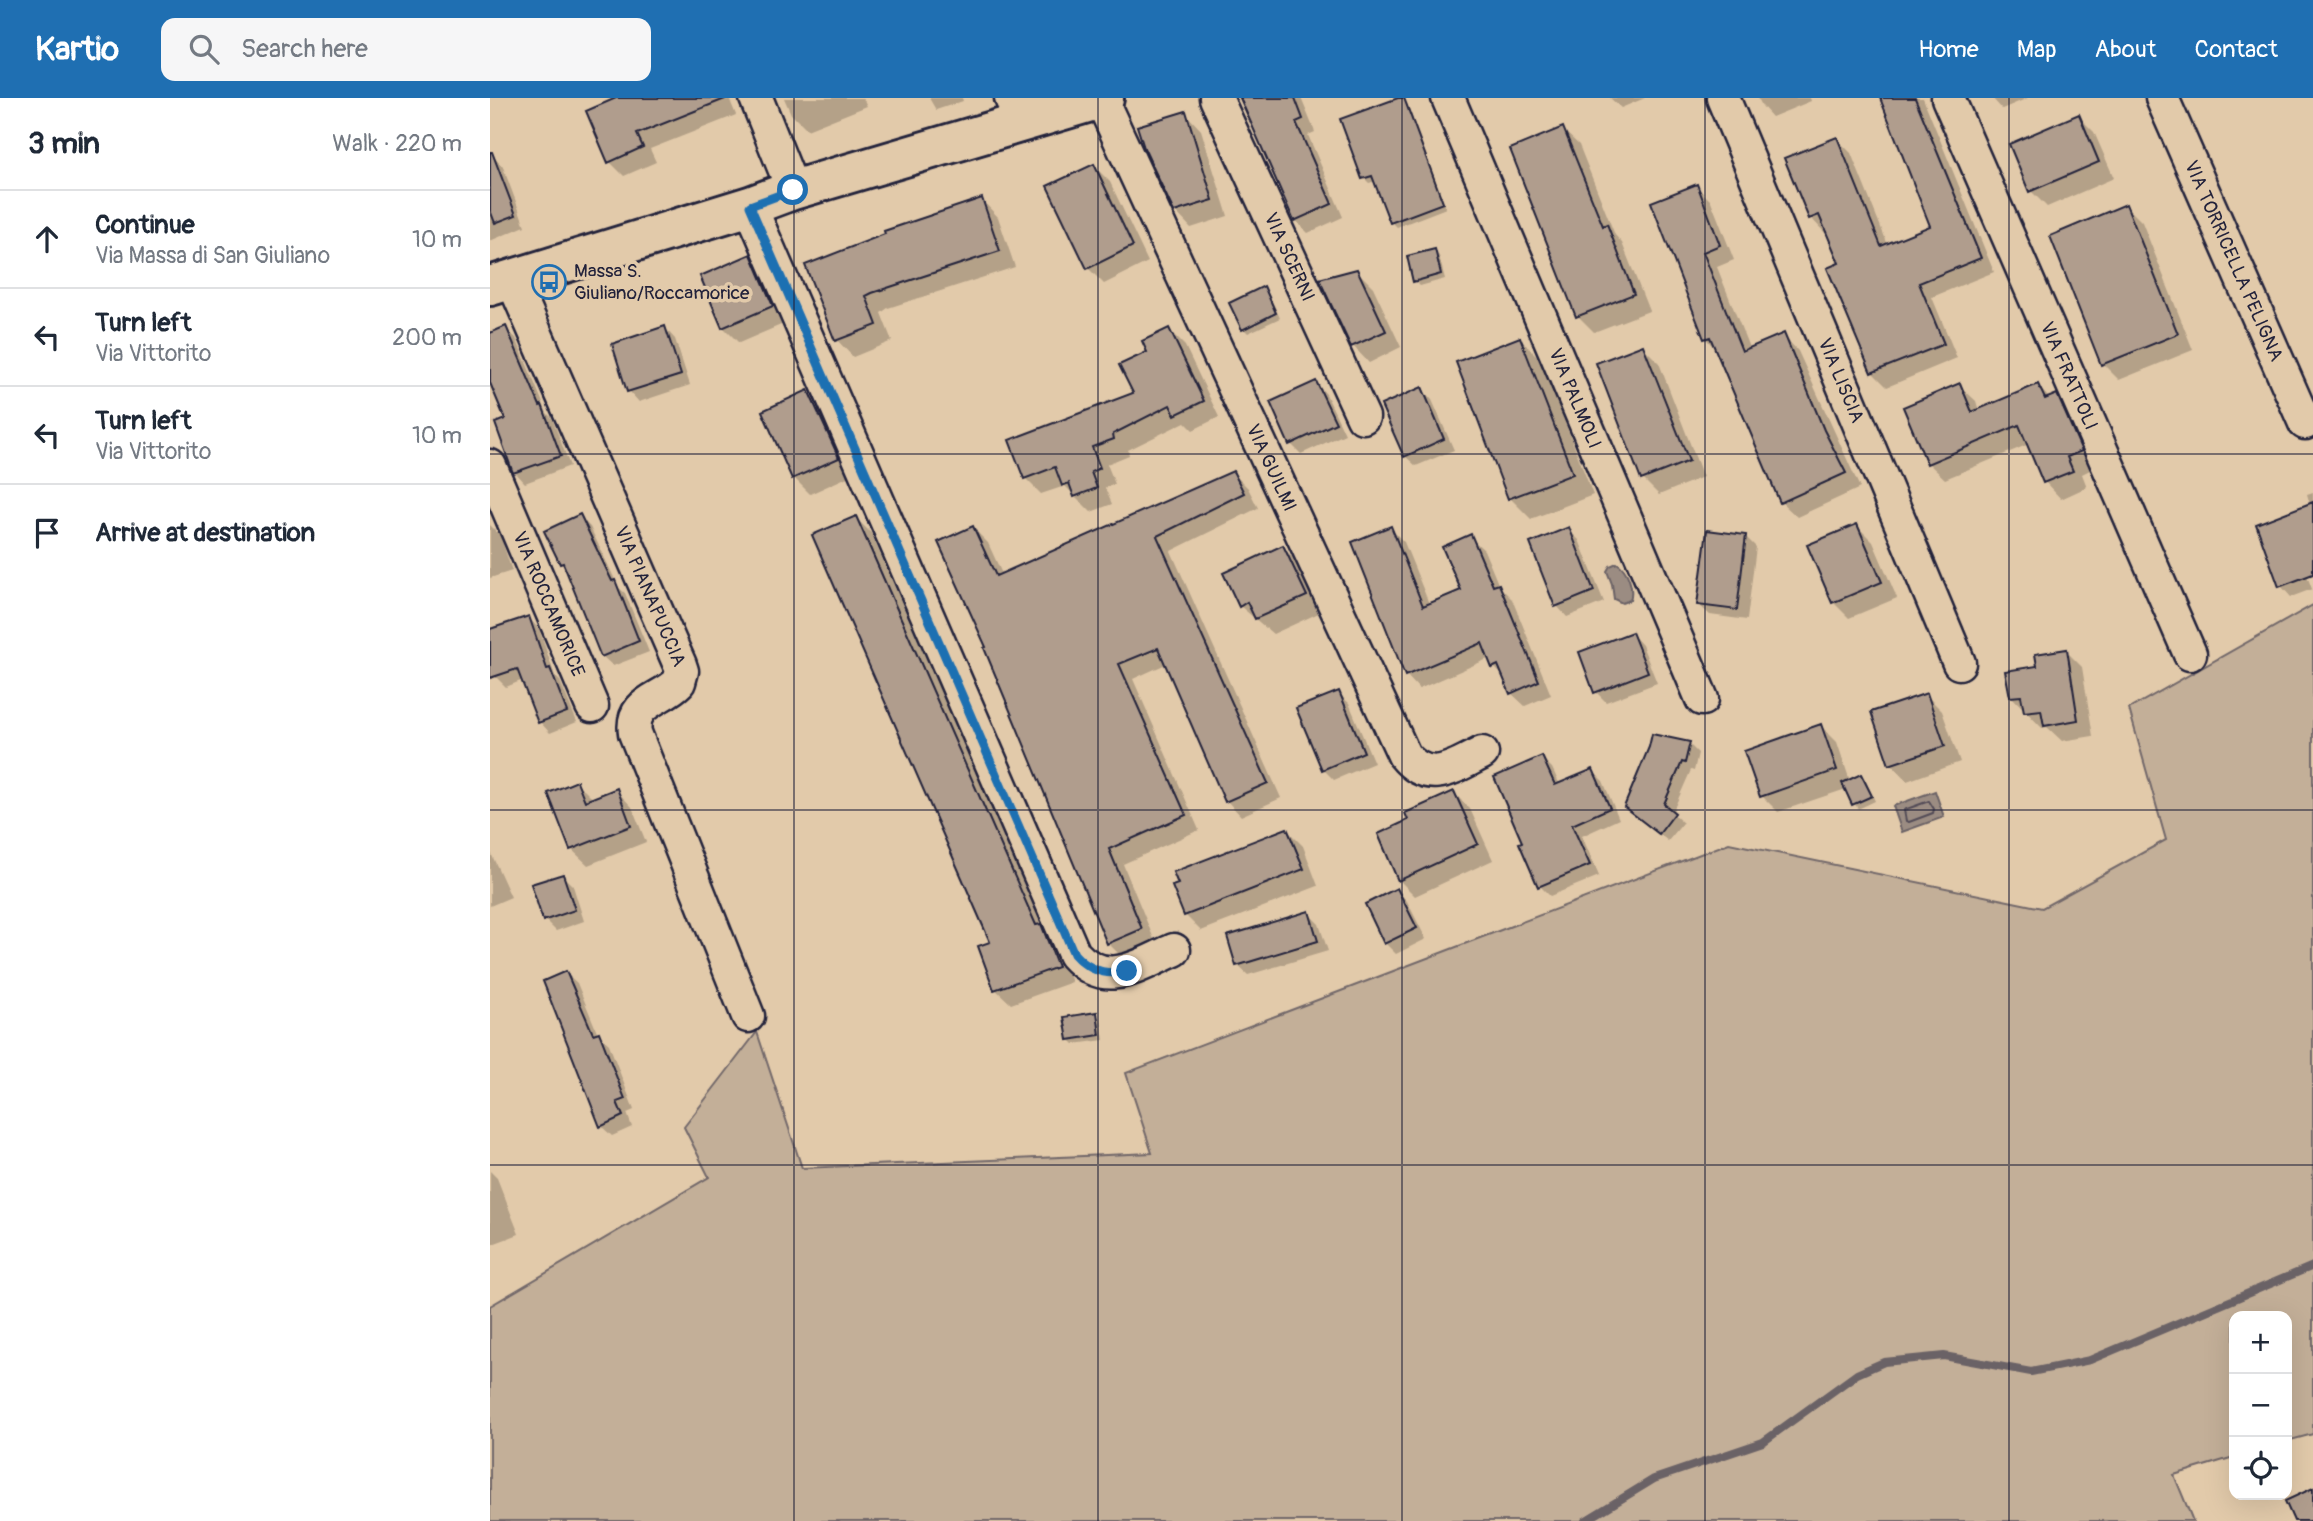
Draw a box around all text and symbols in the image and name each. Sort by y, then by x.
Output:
search box [161,18,651,81]
text: Kartio [35,29,119,70]
icon: search [185,30,223,68]
text: Search here [241,33,368,65]
text: Home [1918,35,1979,64]
text: Map [2017,35,2057,64]
text: About [2095,35,2157,64]
text: Contact [2195,35,2278,64]
text: 3 min [28,125,100,162]
text: Walk · 220 m [332,129,462,158]
street label: VIA TORRICELLA PELIGNA [2179,157,2288,365]
route start [777,174,808,205]
text: Continue [95,209,195,241]
street label: VIA SCERNI [1258,209,1320,305]
icon: ahead [28,220,66,258]
text: 10 m [412,225,462,254]
text: Via Massa di San Giuliano [95,241,330,270]
place label: Massa S. Giuliano/Roccamorice [574,259,750,305]
bus stop icon: Massa S. Giuliano/Roccamorice [530,263,568,301]
text: Turn left [95,307,191,339]
icon: left [28,318,66,356]
street label: VIA FRATTOLI [2035,318,2103,434]
text: 200 m [392,323,462,352]
street label: VIA LISCIA [1813,334,1869,426]
text: Via Vittorito [95,339,211,368]
street label: VIA PALMOLI [1543,345,1607,452]
text: Turn left [95,405,191,437]
icon: left [28,416,66,454]
street label: VIA GUILMI [1241,420,1302,515]
text: 10 m [412,421,462,450]
text: Via Vittorito [95,437,211,466]
icon: arrive [28,514,66,552]
text: Arrive at destination [95,517,315,549]
street label: VIA PIANAPUCCIA [609,522,691,670]
street label: VIA ROCCAMORICE [507,528,590,681]
route end [1111,955,1142,986]
map controls [2229,1311,2292,1500]
button: + [2229,1311,2292,1374]
button: − [2229,1374,2292,1437]
button: locate [2229,1437,2292,1500]

